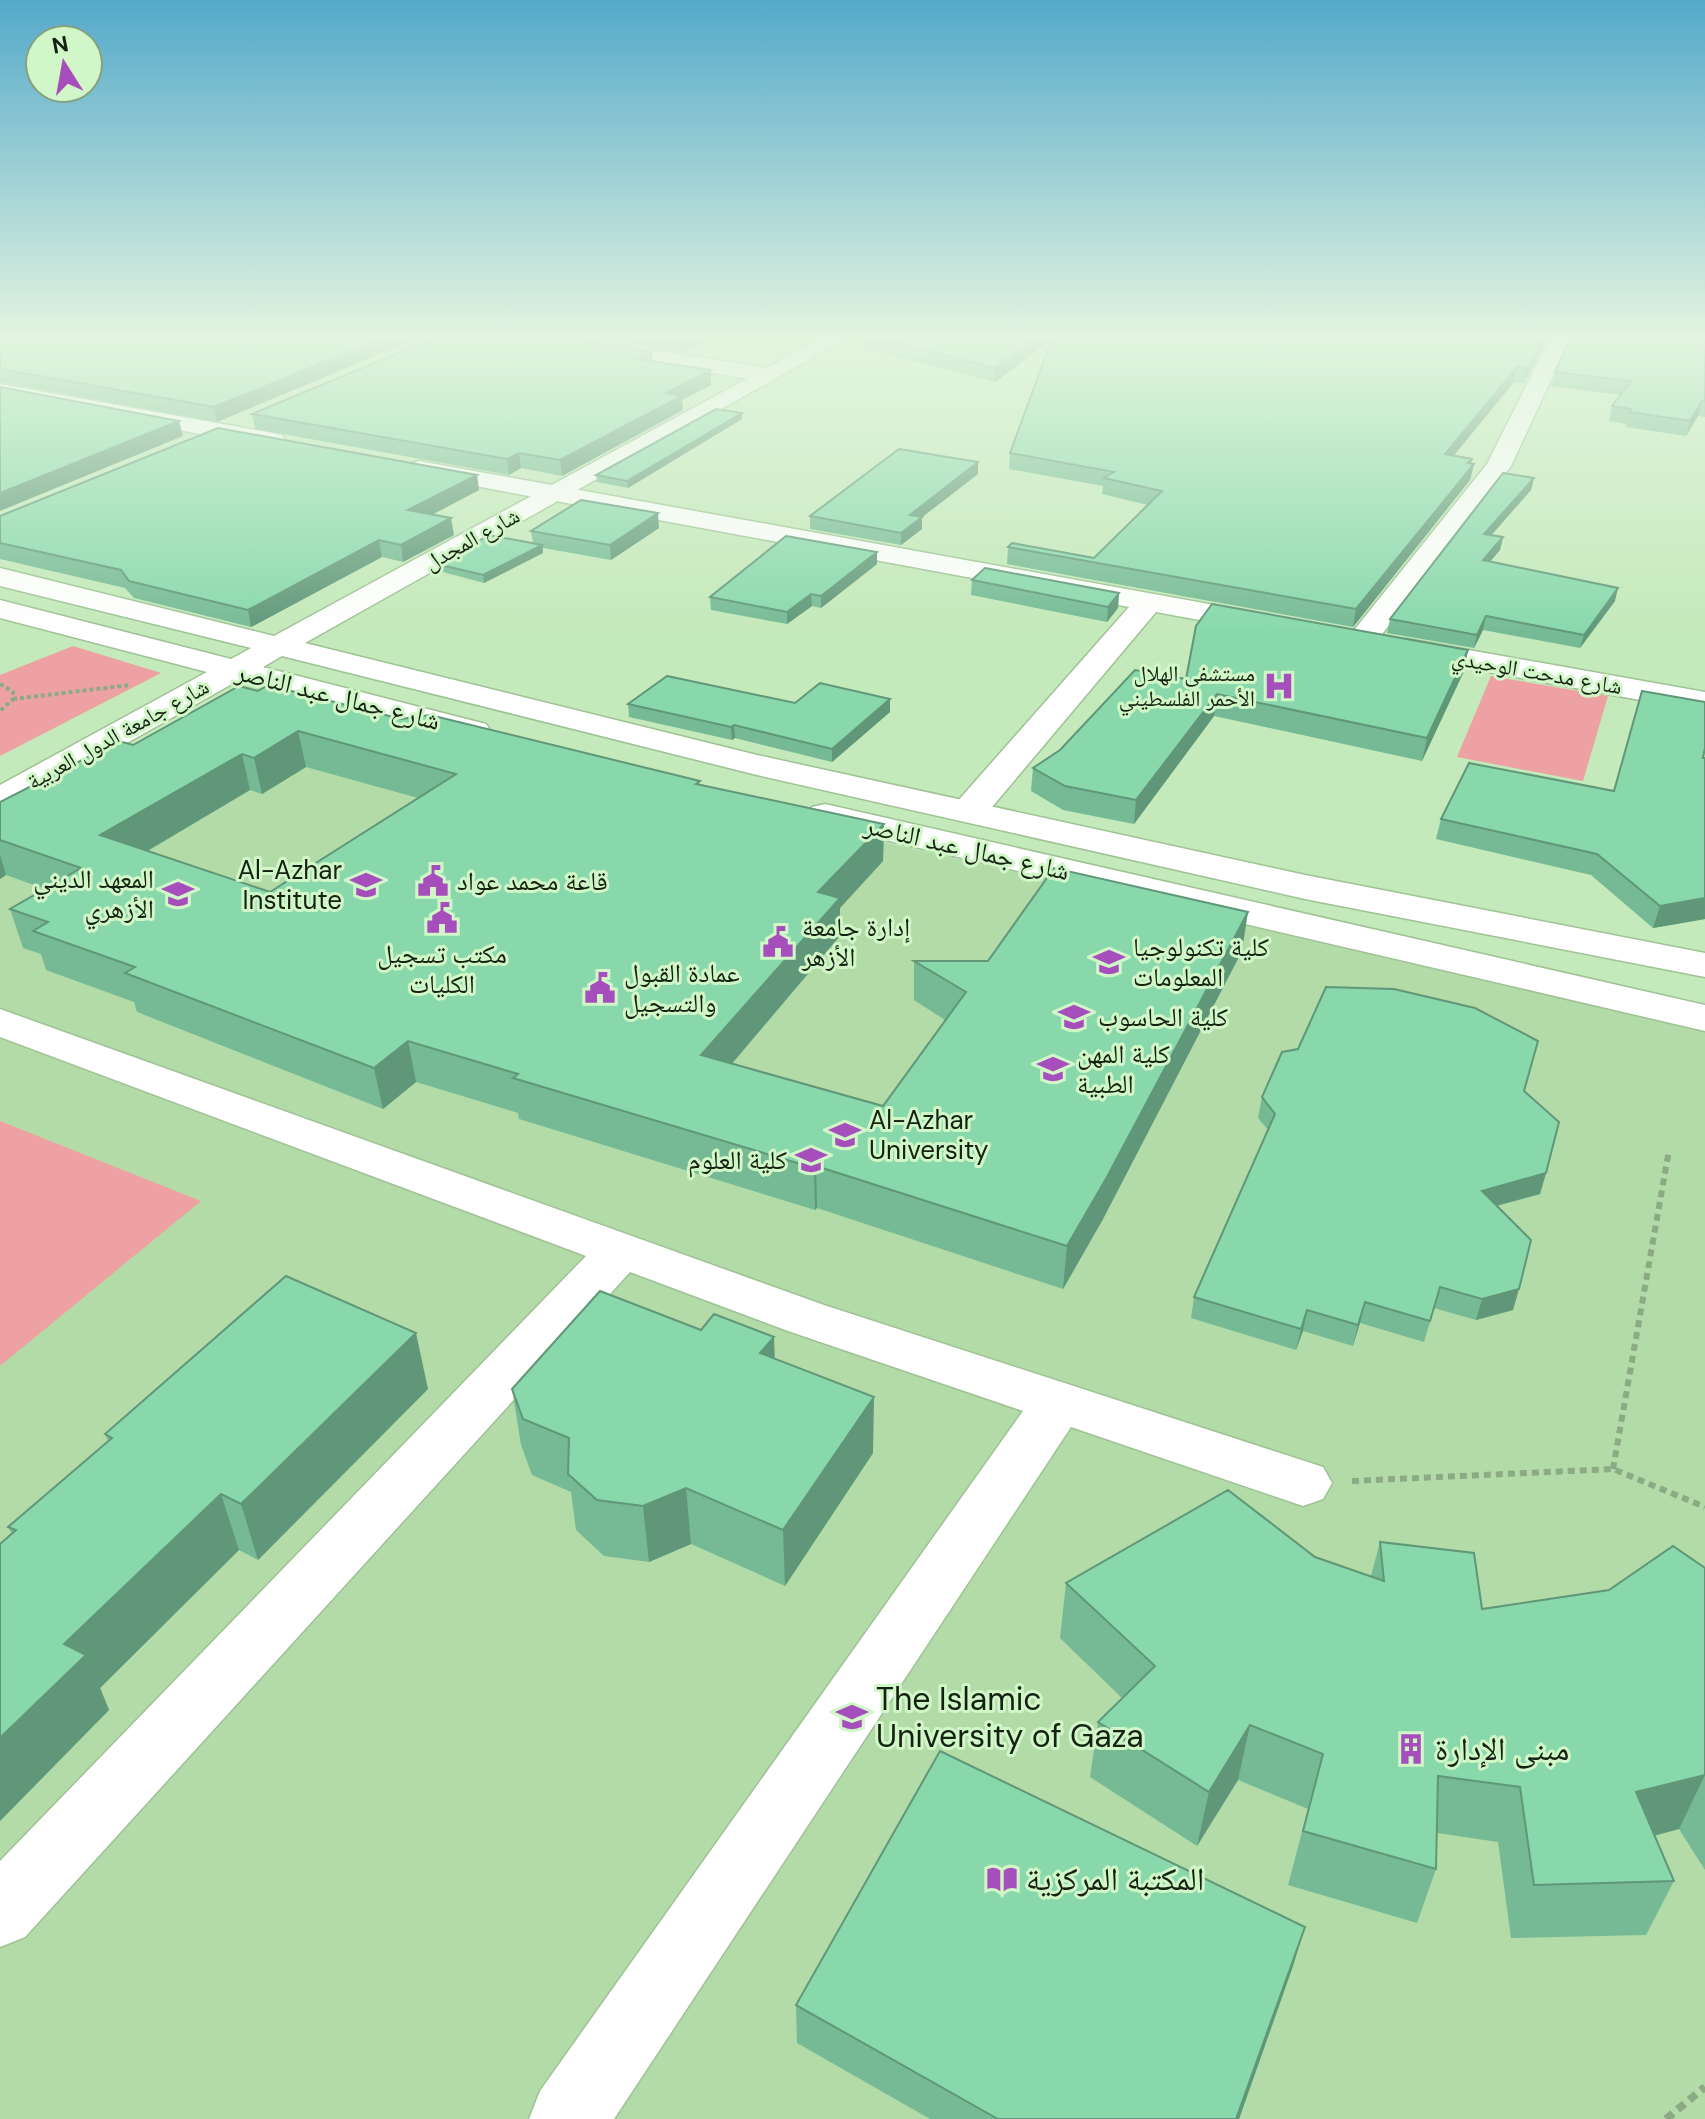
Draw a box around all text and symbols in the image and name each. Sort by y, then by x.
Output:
north arrow [24,24,104,104]
text: N [50,29,71,61]
street label: شارع المجدل [419,501,525,577]
street label: شارع مدحت الوحيدي [1449,643,1624,704]
street label: شارع جمال عبد الناصر [231,654,444,738]
place label: مستشفى الهلال الأحمر الفلسطيني [1119,659,1255,715]
hospital icon: مستشفى الهلال الأحمر الفلسطيني [1262,669,1296,703]
street label: شارع جامعة الدول العربية [22,672,214,796]
street label: شارع جمال عبد الناصر [860,808,1073,888]
place label: Al-Azhar Institute [238,853,342,917]
place label: المعهد الديني الأزهري [33,862,154,930]
public building icon: قاعة محمد عواد [416,864,450,898]
place label: قاعة محمد عواد [457,864,608,898]
school or university icon: Al-Azhar Institute [349,868,383,902]
school or university icon: المعهد الديني الأزهري [161,877,195,911]
public building icon: مكتب تسجيل الكليات [425,901,459,935]
place label: إدارة جامعة الأزهر [801,910,910,974]
public building icon: إدارة جامعة الأزهر [761,925,795,959]
place label: كلية تكنولوجيا المعلومات [1133,930,1269,994]
place label: مكتب تسجيل الكليات [377,937,507,1001]
school or university icon: كلية تكنولوجيا المعلومات [1092,945,1126,979]
place label: عمادة القبول والتسجيل [624,956,740,1020]
public building icon: عمادة القبول والتسجيل [583,971,617,1005]
school or university icon: كلية الحاسوب [1057,1000,1091,1034]
place label: كلية الحاسوب [1098,1000,1228,1034]
place label: كلية المهن الطبية [1077,1037,1170,1101]
school or university icon: كلية المهن الطبية [1036,1052,1070,1086]
place label: Al-Azhar University [869,1103,989,1167]
school or university icon: Al-Azhar University [828,1118,862,1152]
place label: كلية العلوم [688,1143,787,1178]
school or university icon: كلية العلوم [794,1143,828,1177]
place label: The Islamic University of Gaza [876,1678,1144,1757]
school or university icon: The Islamic University of Gaza [835,1700,869,1734]
place label: مبنى الإدارة [1435,1728,1569,1770]
building icon: مبنى الإدارة [1394,1732,1428,1766]
place label: المكتبة المركزية [1026,1858,1204,1900]
library icon: المكتبة المركزية [985,1862,1019,1896]

